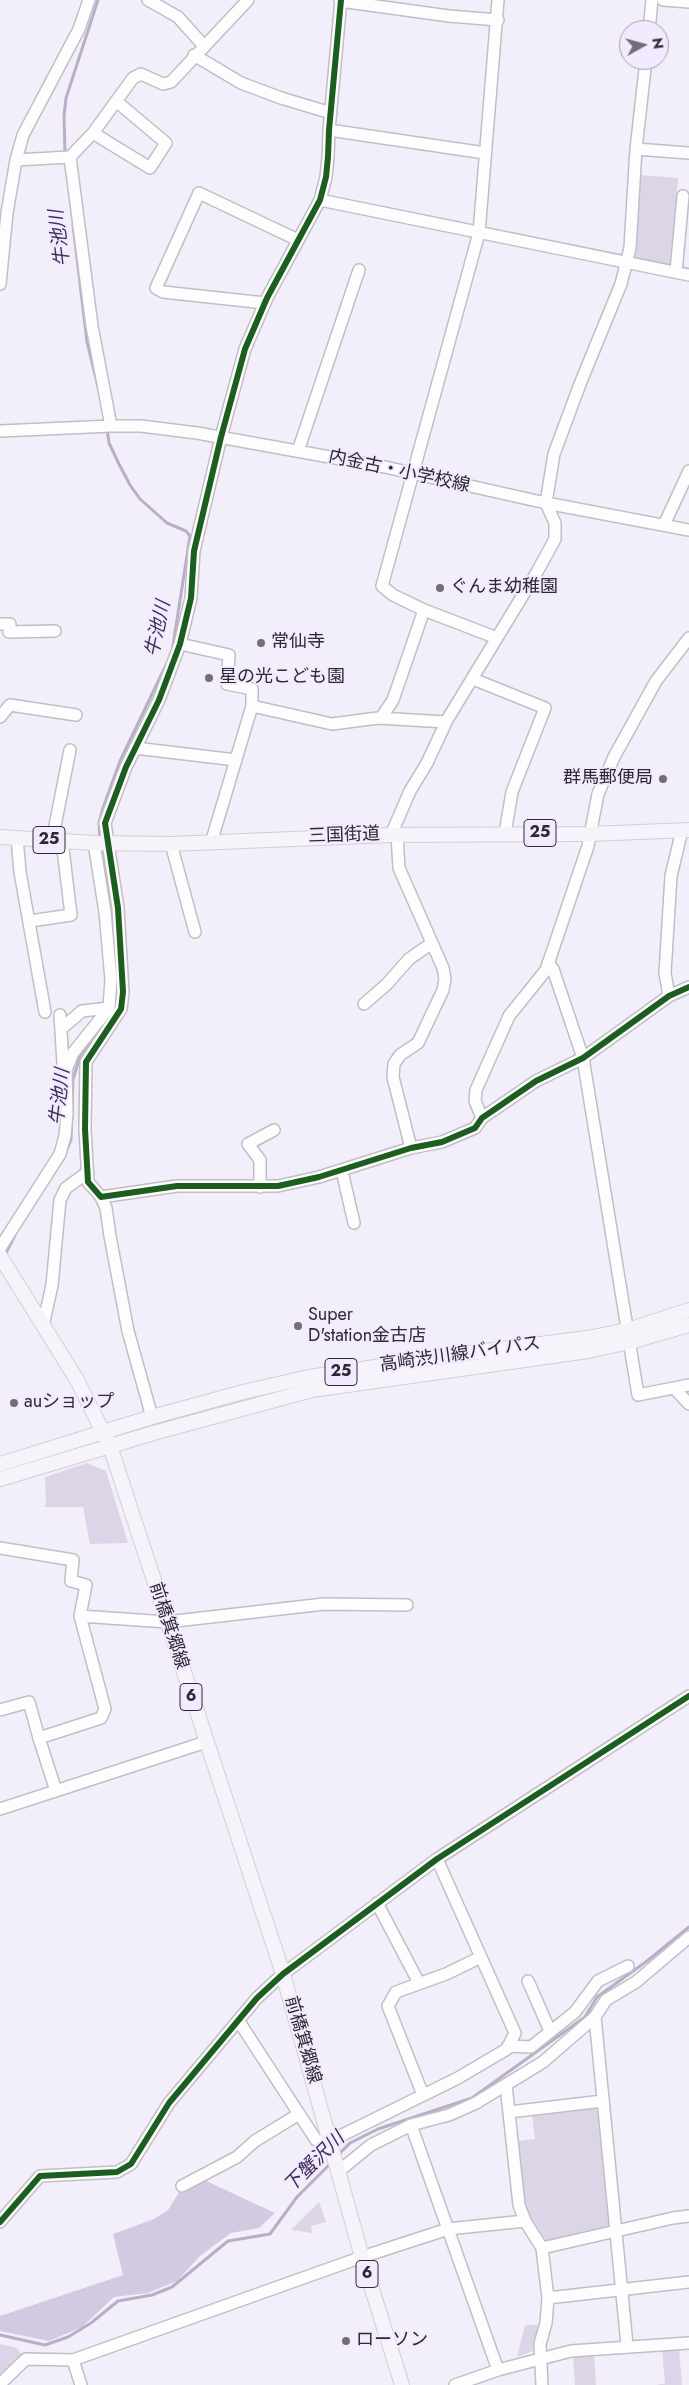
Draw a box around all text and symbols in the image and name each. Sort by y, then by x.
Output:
north arrow [619,20,669,70]
text: N [647,37,668,50]
water label: 牛池川 [46,208,76,268]
street label: 内金古・小学校線 [326,446,472,498]
place label: ぐんま幼稚園 [450,577,558,599]
marker: ぐんま幼稚園 [434,582,446,594]
water label: 牛池川 [142,599,176,659]
place label: 常仙寺 [271,632,325,654]
marker: 常仙寺 [255,637,267,649]
place label: 星の光こども園 [219,667,345,689]
marker: 星の光こども園 [203,672,215,684]
place label: 群馬郵便局 [563,768,653,790]
marker: 群馬郵便局 [657,773,669,785]
road number: 25 [524,820,556,846]
street label: 三国街道 [308,824,380,848]
road number: 25 [33,826,65,854]
water label: 牛池川 [47,1067,75,1127]
place label: Super D'station金古店 [308,1305,426,1348]
marker: Super D'station金古店 [292,1320,304,1332]
street label: 高崎渋川線バイパス [378,1333,542,1377]
road number: 25 [325,1358,357,1385]
place label: auショップ [24,1392,114,1414]
marker: auショップ [8,1397,20,1409]
street label: 前橋箕郷線 [144,1580,192,1672]
road number: 6 [180,1684,202,1710]
street label: 前橋箕郷線 [279,1994,325,2086]
water label: 下蟹沢川 [280,2128,350,2198]
road number: 6 [356,2260,378,2288]
place label: ローソン [356,2330,428,2352]
marker: ローソン [340,2335,352,2347]

